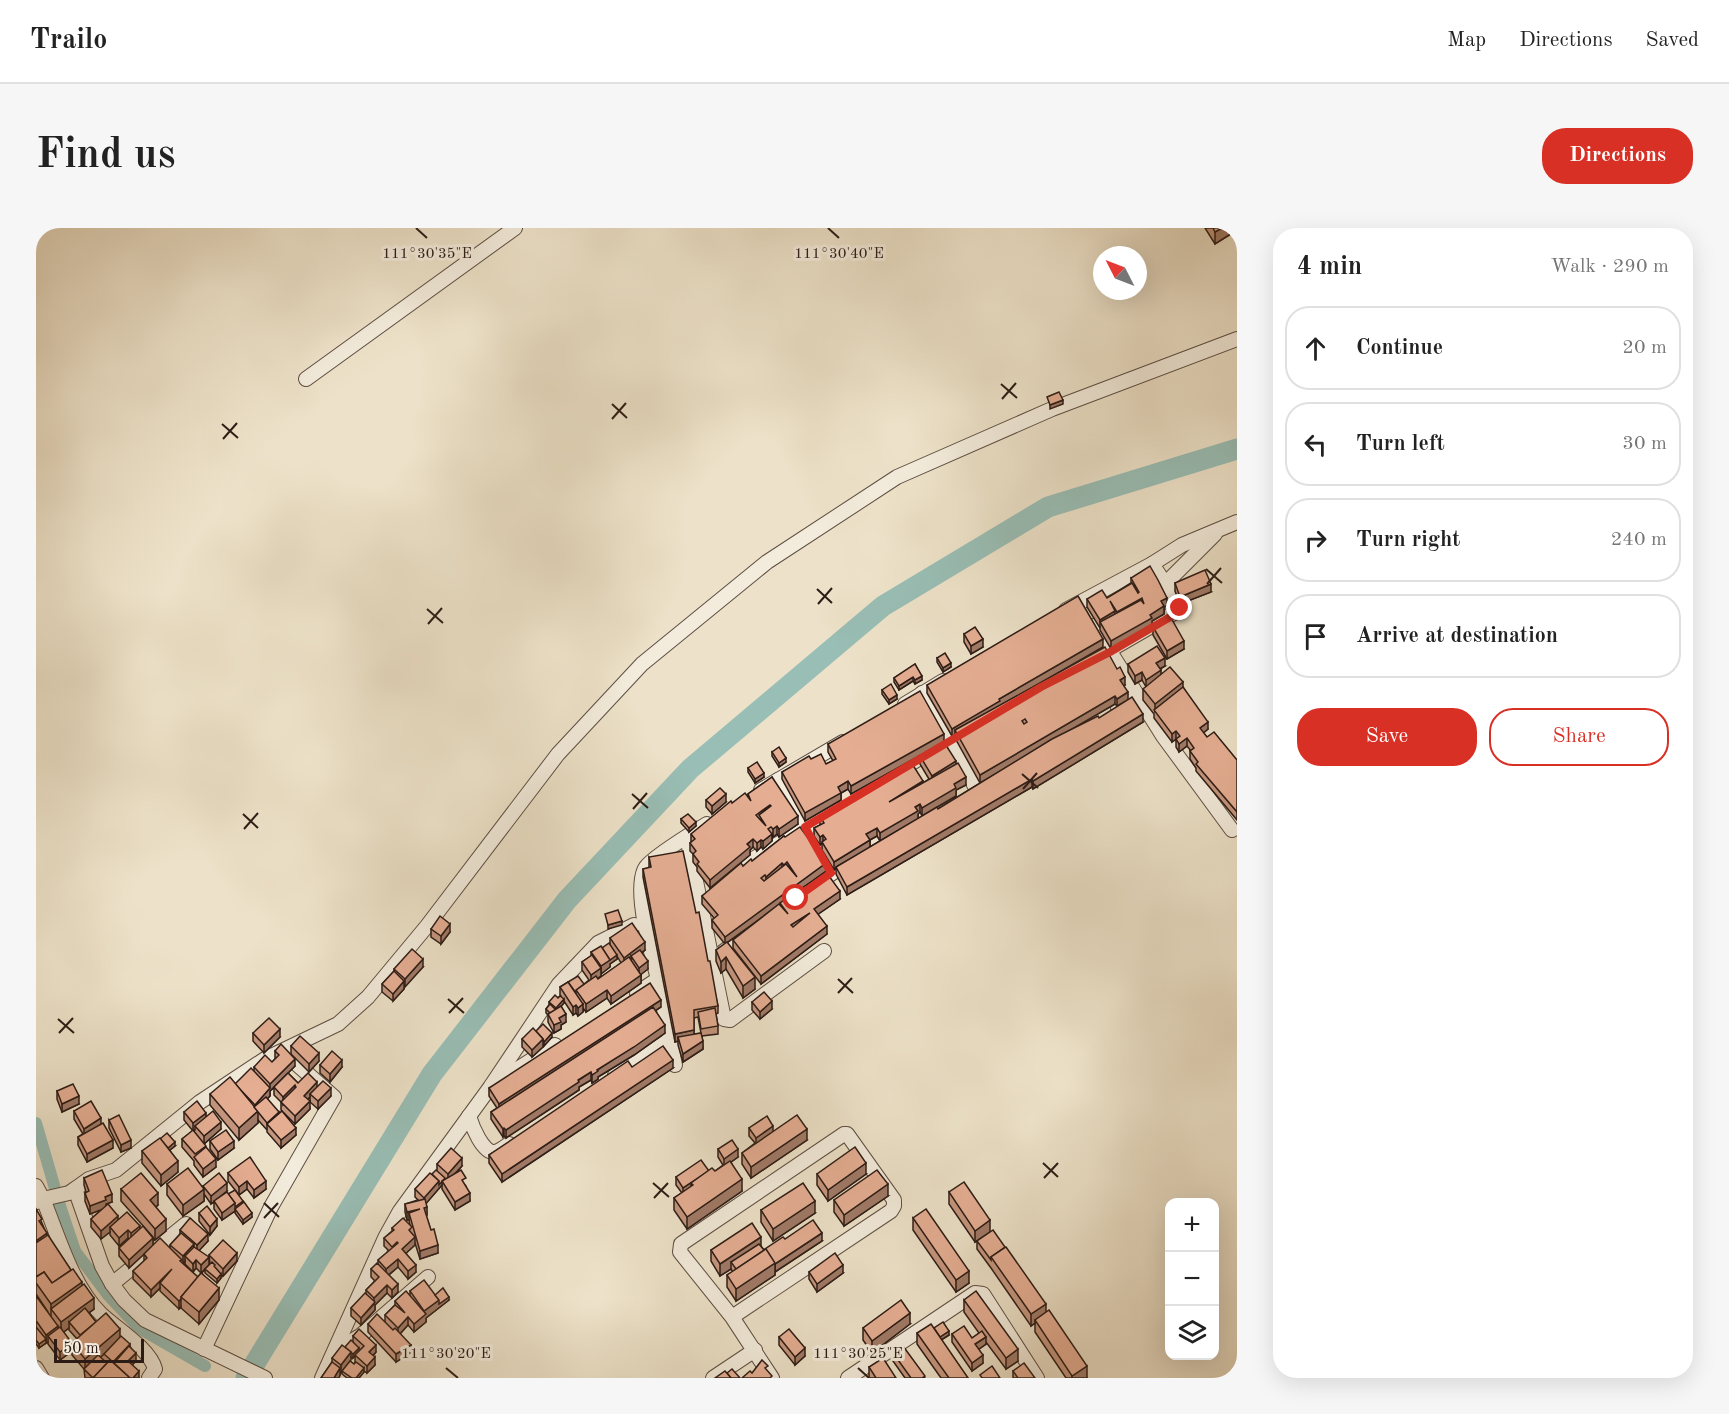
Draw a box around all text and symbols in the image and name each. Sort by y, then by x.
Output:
text: Trailo [30,27,107,55]
text: Map [1447,30,1486,51]
text: Directions [1519,30,1613,51]
text: Saved [1646,30,1699,51]
button: Directions [1542,128,1693,184]
text: Find us [36,135,175,177]
north arrow [1093,246,1147,300]
text: 111°30'35"E [382,247,472,262]
text: 111°30'40"E [794,247,884,262]
text: 4 min [1297,254,1362,280]
text: Walk · 290 m [1550,257,1669,277]
icon: ahead [1299,332,1332,365]
text: Continue [1356,337,1443,359]
text: 20 m [1622,338,1667,358]
icon: left [1299,428,1332,461]
text: Turn left [1356,433,1445,455]
text: 30 m [1622,434,1667,454]
icon: right [1299,524,1332,557]
text: Turn right [1356,529,1460,551]
text: 240 m [1611,530,1667,550]
route end [1166,594,1192,620]
icon: arrive [1299,620,1332,653]
text: Arrive at destination [1356,625,1558,647]
button: Save [1297,708,1477,766]
button: Share [1489,708,1669,766]
route start [782,884,808,910]
map controls [1165,1198,1219,1360]
button: + [1165,1198,1219,1252]
button: − [1165,1252,1219,1306]
button: layers [1165,1306,1219,1360]
scale bar [54,1336,144,1364]
text: 50 m [63,1341,99,1357]
text: 111°30'20"E [401,1347,491,1362]
text: 111°30'25"E [813,1347,903,1362]

